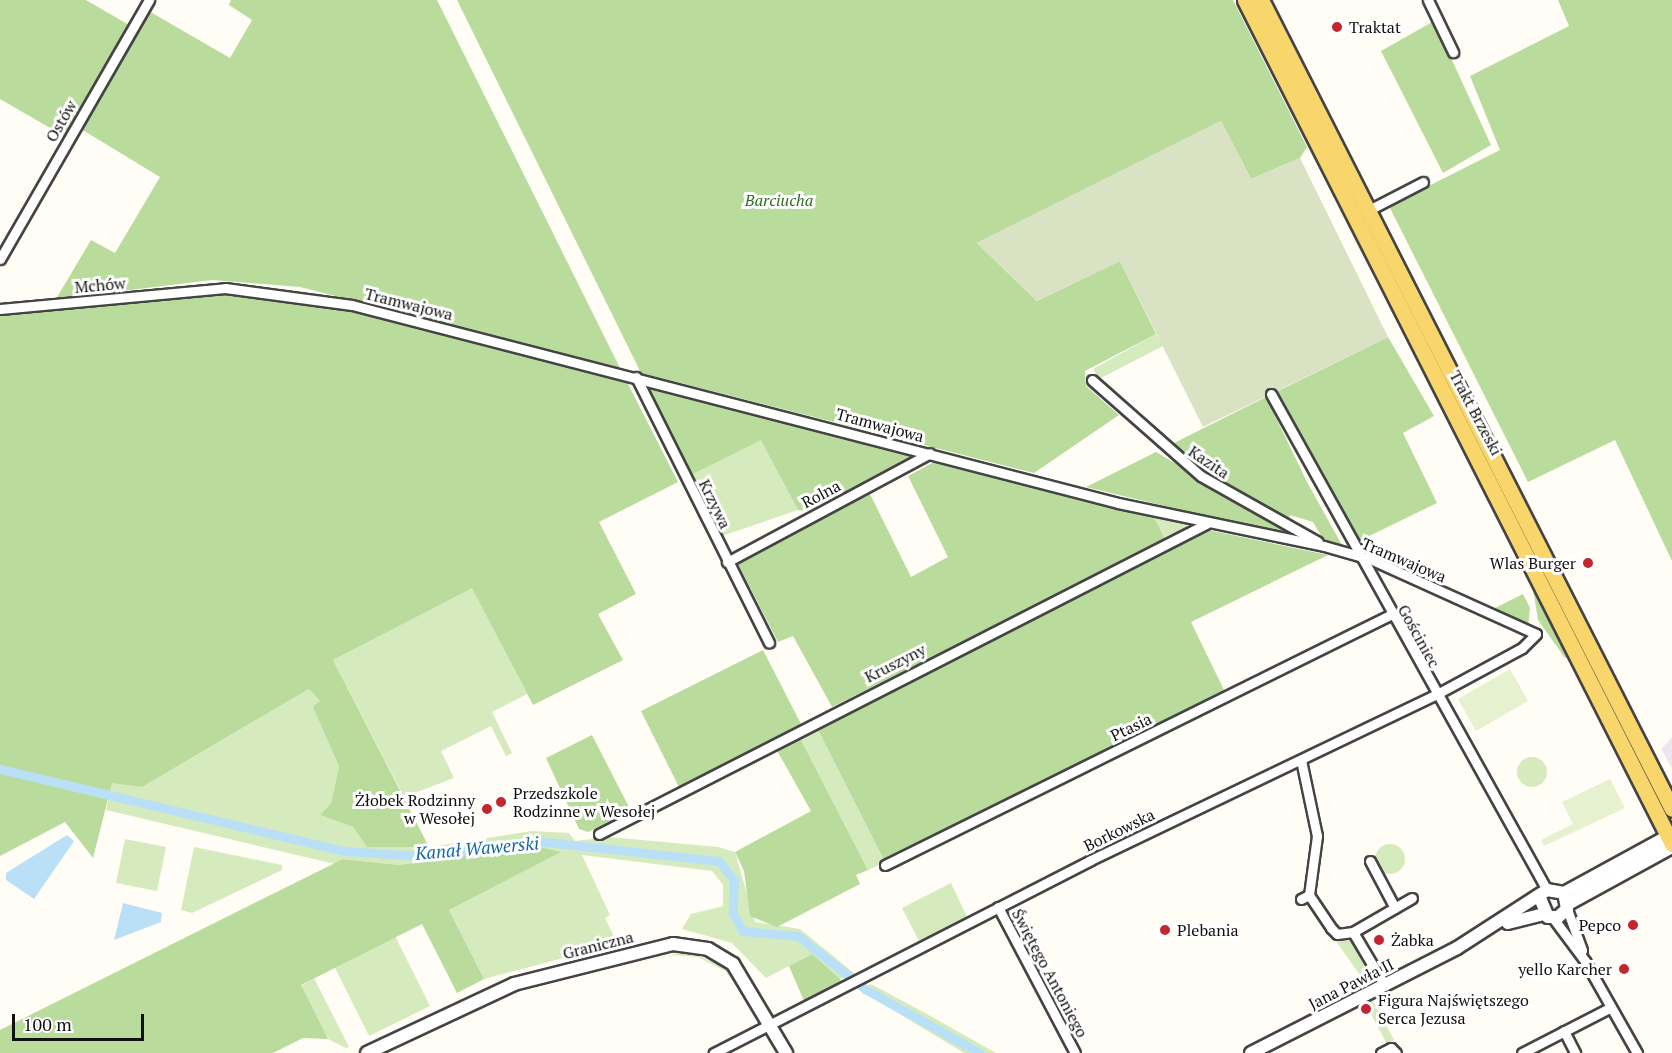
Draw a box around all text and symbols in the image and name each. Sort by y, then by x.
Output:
place label: Traktat [1349,17,1401,37]
marker: Traktat [1330,20,1344,34]
street label: Ostów [41,97,81,145]
park label: Barciucha [745,190,813,210]
street label: Mchów [74,273,126,297]
street label: Tramwajowa [363,284,455,324]
street label: Trakt Brzeski [1446,367,1506,459]
street label: Tramwajowa [834,404,926,446]
street label: Kazita [1185,441,1233,483]
street label: Krzywa [695,476,735,532]
street label: Rolna [798,476,844,512]
street label: Tramwajowa [1359,534,1449,586]
place label: Wlas Burger [1490,553,1576,573]
marker: Wlas Burger [1581,556,1595,570]
street label: Gościniec [1394,601,1444,671]
street label: Kruszyny [861,639,929,687]
street label: Ptasia [1107,709,1155,745]
place label: Przedszkole Rodzinne w Wesołej [513,783,655,821]
place label: Żłobek Rodzinny w Wesołej [355,790,475,828]
marker: Przedszkole Rodzinne w Wesołej [494,795,508,809]
marker: Żłobek Rodzinny w Wesołej [480,802,494,816]
street label: Borkowska [1080,805,1158,855]
water label: Kanał Wawerski [414,832,540,864]
street label: Świętego Antoniego [1008,905,1092,1041]
place label: Pepco [1579,915,1621,935]
marker: Pepco [1626,918,1640,932]
place label: Plebania [1177,920,1239,940]
marker: Plebania [1158,923,1172,937]
street label: Graniczna [561,927,635,963]
place label: Żabka [1391,930,1434,950]
marker: Żabka [1372,933,1386,947]
street label: Jana Pawła II [1305,954,1397,1014]
place label: yello Karcher [1518,959,1612,979]
marker: yello Karcher [1617,962,1631,976]
place label: Figura Najświętszego Serca Jezusa [1378,990,1529,1028]
scale bar [15,1002,147,1040]
marker: Figura Najświętszego Serca Jezusa [1359,1002,1373,1016]
text: 100 m [23,1012,72,1036]

